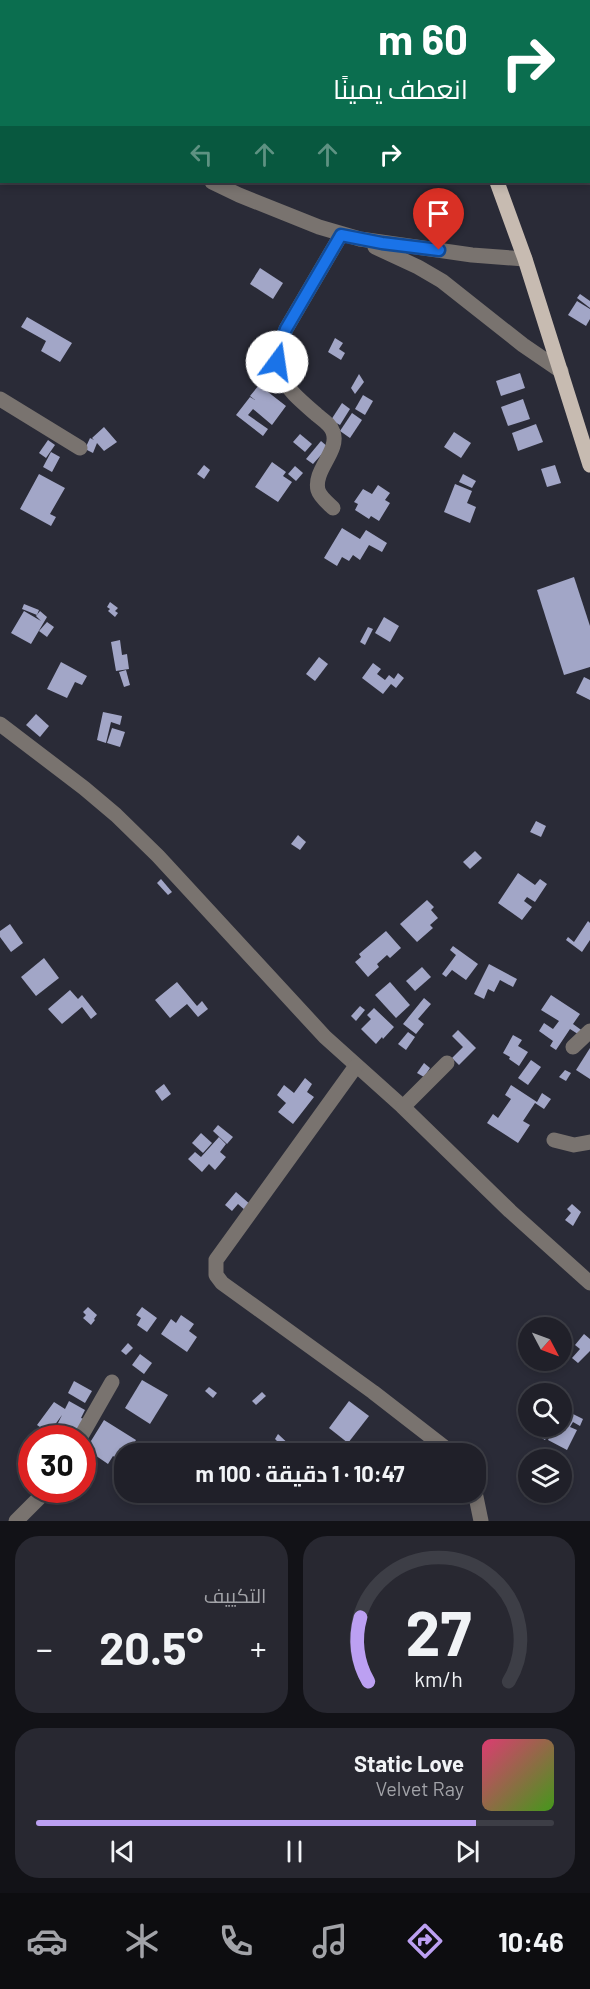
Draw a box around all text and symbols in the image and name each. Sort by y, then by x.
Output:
text: 60 m [378,13,468,63]
icon: right [489,24,567,102]
text: انعطف يمينًا [333,72,468,104]
icon: left [185,138,218,171]
icon: ahead [248,138,281,171]
icon: ahead [311,138,344,171]
icon: right [374,138,407,171]
pin [413,188,464,250]
icon: arrive [422,197,455,230]
position arrow [245,330,309,394]
north arrow [518,1317,572,1371]
map controls [518,1317,572,1503]
button: search [518,1383,572,1437]
speed limit sign: 30 [18,1425,96,1503]
button: layers [518,1449,572,1503]
text: 10:47 · 1 دقيقة · 100 m [196,1460,405,1486]
text: التكييف [204,1583,267,1607]
text: 27 [406,1594,472,1668]
text: 20.5° [99,1620,203,1674]
text: − [36,1628,53,1668]
text: + [250,1628,267,1668]
text: km/h [414,1666,463,1691]
text: Static Love [354,1750,464,1776]
text: Velvet Ray [375,1776,464,1800]
icon: previous [106,1835,139,1868]
icon: pause [278,1835,311,1868]
icon: next [451,1835,484,1868]
icon: car [26,1920,68,1962]
icon: climate [121,1920,163,1962]
icon: phone [215,1920,257,1962]
icon: music [309,1920,351,1962]
icon: directions [404,1920,446,1962]
text: 10:46 [498,1925,564,1957]

